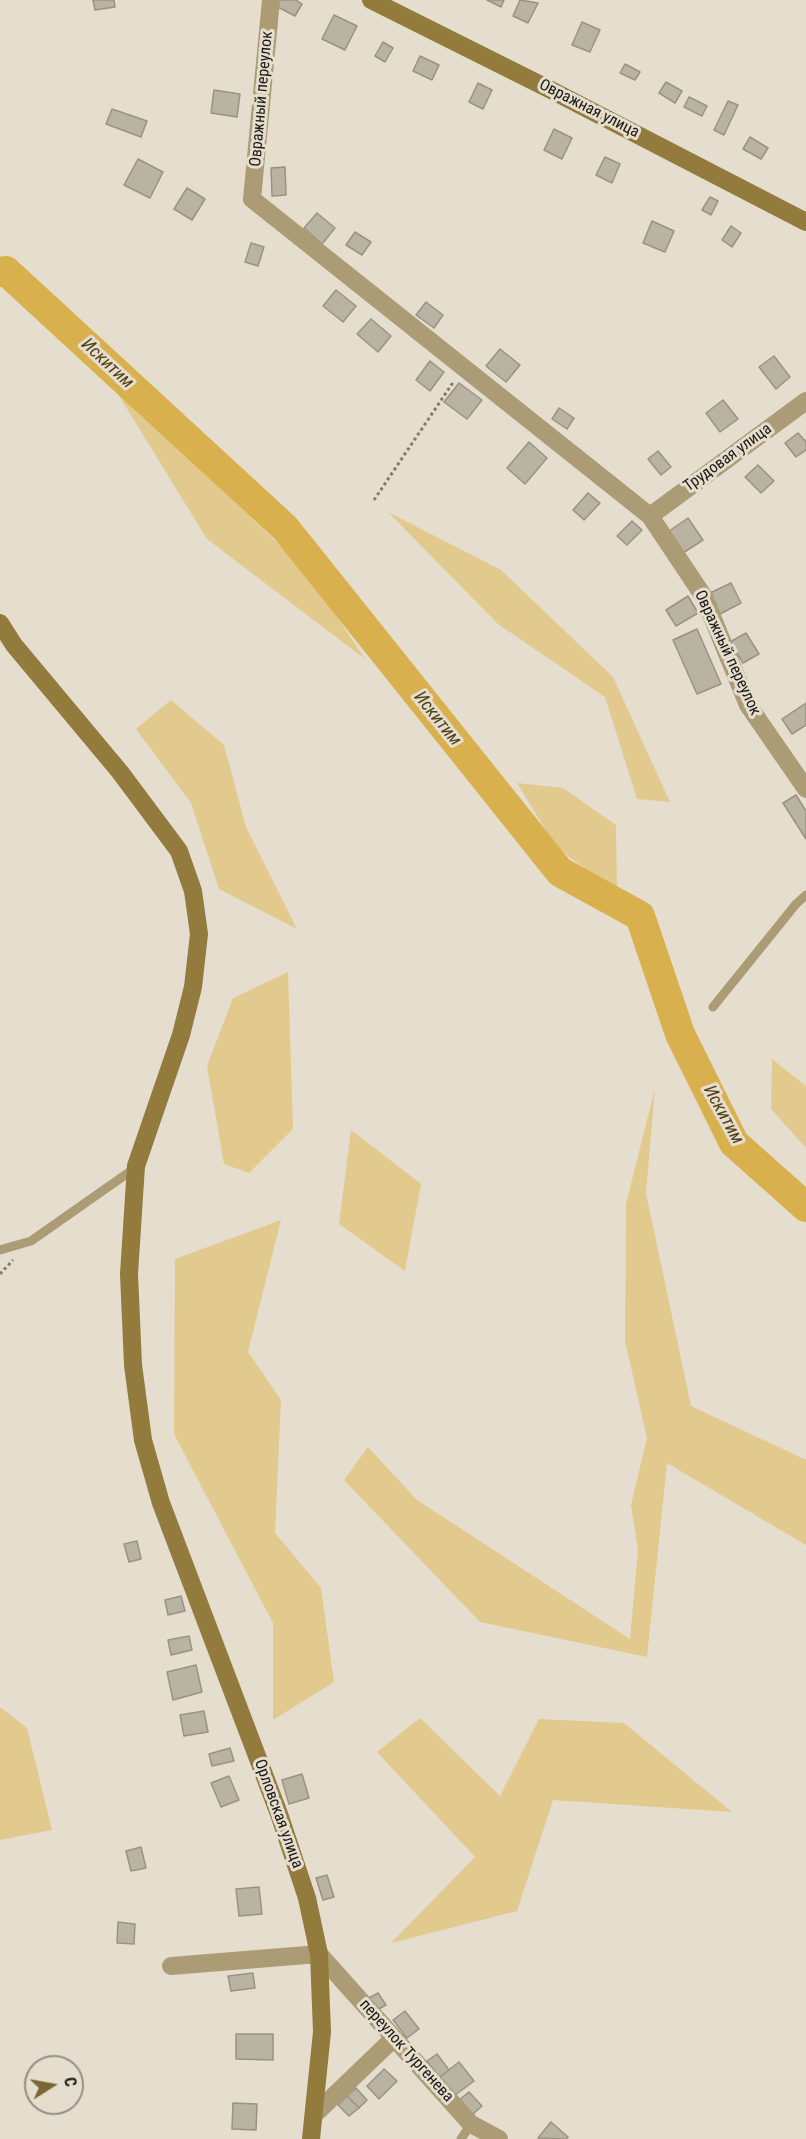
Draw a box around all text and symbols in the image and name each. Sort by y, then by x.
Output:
street label: Овражный переулок [247,31,277,167]
street label: Овражная улица [536,76,642,142]
water label: Искитим [76,334,138,394]
street label: Трудовая улица [680,420,776,496]
street label: Овражный переулок [690,587,764,719]
water label: Искитим [409,687,465,751]
water label: Искитим [698,1082,748,1148]
street label: Орловская улица [249,1757,307,1871]
street label: переулок Тургенева [355,1996,457,2106]
north arrow [24,2055,84,2115]
text: С [60,2076,80,2088]

